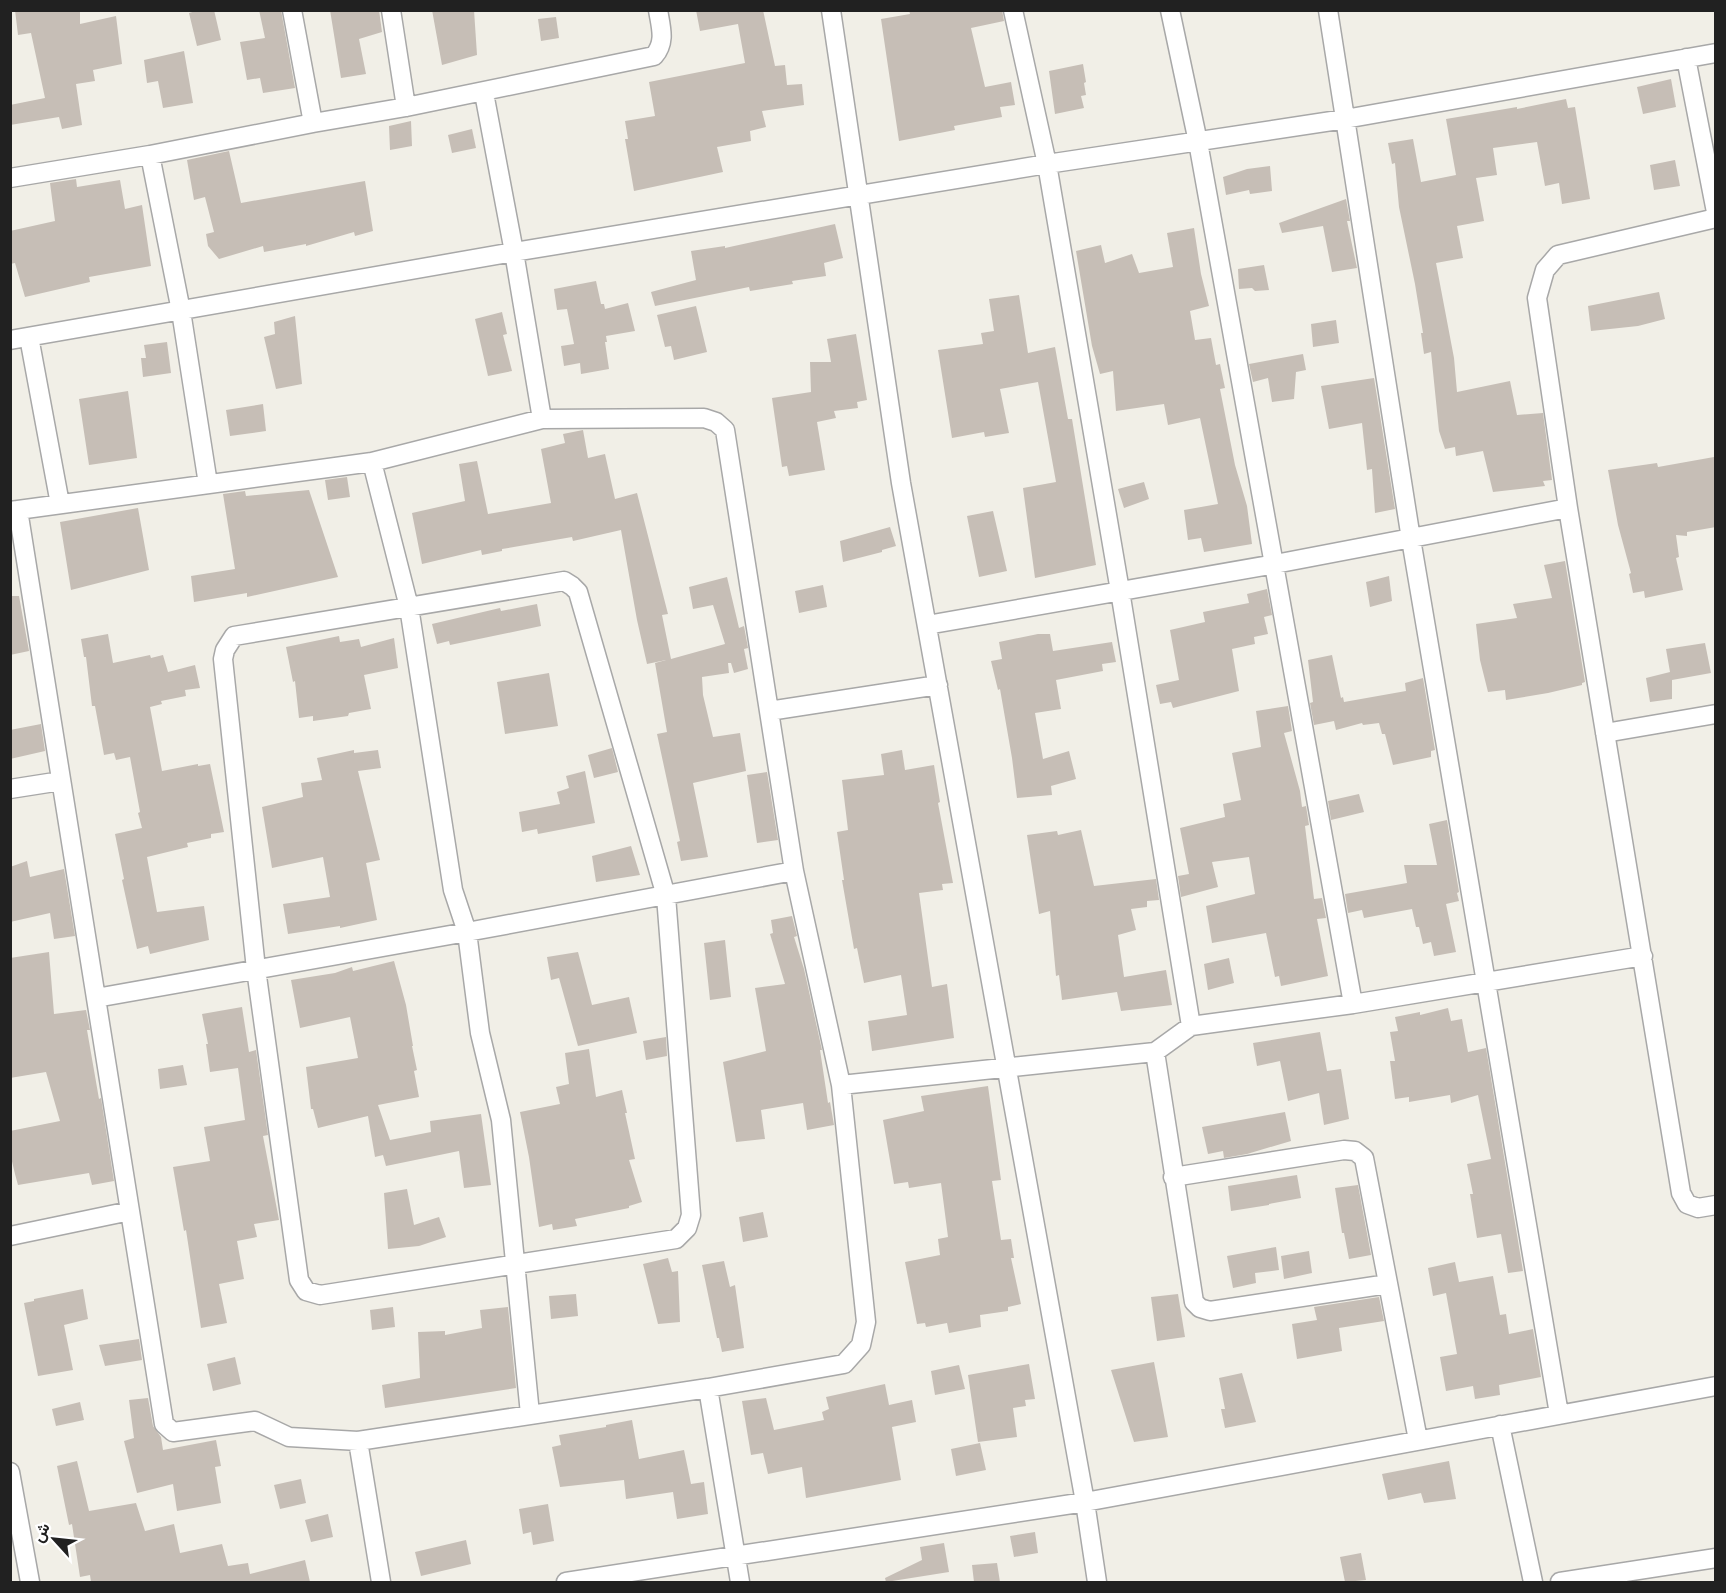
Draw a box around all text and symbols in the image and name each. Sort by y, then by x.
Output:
north arrow [24,1509,84,1569]
text: ش [27,1519,54,1545]

